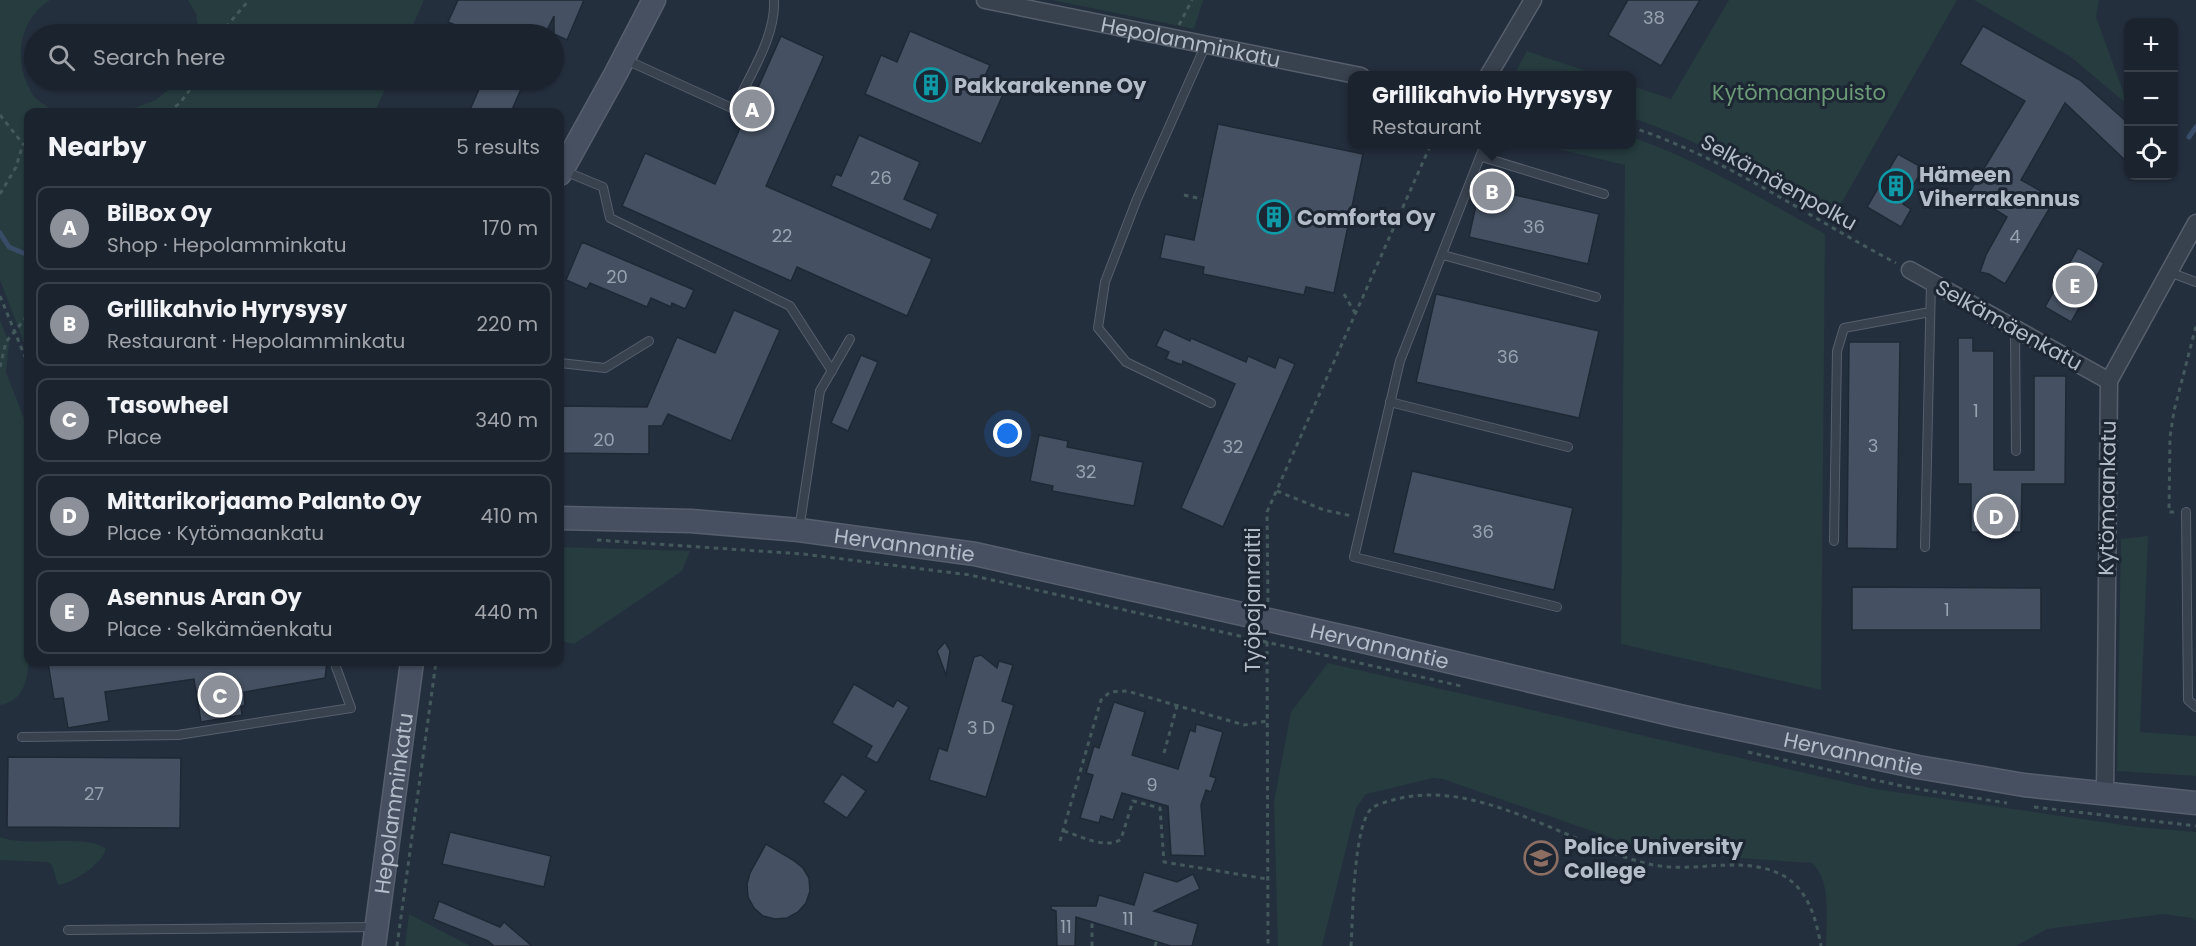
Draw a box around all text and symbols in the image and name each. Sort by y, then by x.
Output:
house number: 38 [1643,5,1665,30]
street label: Hepolamminkatu [1098,9,1283,74]
map controls [2124,18,2178,180]
button: + [2124,18,2178,72]
search box [24,24,564,90]
icon: search [45,41,78,74]
text: Search here [93,42,226,73]
building icon: Pakkarakenne Oy [913,67,949,103]
place label: Pakkarakenne Oy [954,71,1147,100]
popup [1348,71,1636,149]
button: − [2124,72,2178,126]
park label: Kytömaanpuisto [1712,78,1886,107]
text: Grillikahvio Hyrysysy [1372,80,1612,111]
pin: A [732,86,771,132]
text: Restaurant [1372,113,1482,141]
button: locate [2124,126,2178,180]
street label: Selkämäenpolku [1695,127,1863,237]
text: Nearby [48,129,146,165]
text: 5 results [456,133,540,161]
place label: Hämeen Viherrakennus [1919,160,2080,213]
house number: 26 [870,165,892,190]
pin: B [1472,168,1512,213]
building icon: Hämeen Viherrakennus [1878,168,1914,204]
text: BilBox Oy [107,198,212,229]
building icon: Comforta Oy [1256,199,1292,235]
place label: Comforta Oy [1297,203,1436,232]
text: A [62,214,77,242]
text: 170 m [482,214,538,242]
house number: 36 [1523,214,1545,239]
house number: 22 [772,223,792,248]
house number: 4 [2009,224,2021,249]
text: Shop · Hepolamminkatu [107,231,347,259]
pin: E [2056,262,2094,308]
house number: 20 [606,264,628,289]
street label: Selkämäenkatu [1930,273,2088,377]
text: Grillikahvio Hyrysysy [107,294,347,325]
text: B [63,310,76,338]
text: 220 m [477,310,538,338]
text: Restaurant · Hepolamminkatu [107,327,405,355]
house number: 36 [1497,344,1519,369]
text: Tasowheel [107,390,229,421]
house number: 1 [1973,398,1979,423]
text: C [62,406,77,434]
text: 340 m [475,406,538,434]
your location [993,419,1022,448]
street label: Kytömaankatu [2091,420,2123,576]
text: Place [107,423,162,451]
house number: 20 [593,427,615,452]
house number: 3 [1868,433,1878,458]
house number: 32 [1223,434,1243,459]
house number: 32 [1076,459,1096,484]
text: Mittarikorjaamo Palanto Oy [107,486,421,517]
pin: D [1976,494,2016,538]
text: D [62,502,77,530]
text: 410 m [481,502,538,530]
text: Place · Kytömaankatu [107,519,324,547]
house number: 36 [1472,519,1494,544]
street label: Hervannantie [832,520,977,568]
street label: Työpajanraitti [1238,527,1267,673]
text: Asennus Aran Oy [107,582,302,613]
house number: 1 [1944,597,1950,622]
text: E [64,598,75,626]
text: 440 m [474,598,538,626]
text: Place · Selkämäenkatu [107,615,333,643]
street label: Hervannantie [1308,615,1452,676]
pin: C [200,672,240,718]
street label: Hepolamminkatu [367,711,420,896]
house number: 3 D [967,715,995,740]
street label: Hervannantie [1781,724,1926,782]
house number: 9 [1146,772,1158,797]
house number: 27 [84,781,104,806]
place label: Police University College [1564,832,1744,885]
school or university icon: Police University College [1523,840,1559,876]
house number: 11 [1122,906,1134,931]
house number: 11 [1060,914,1072,939]

